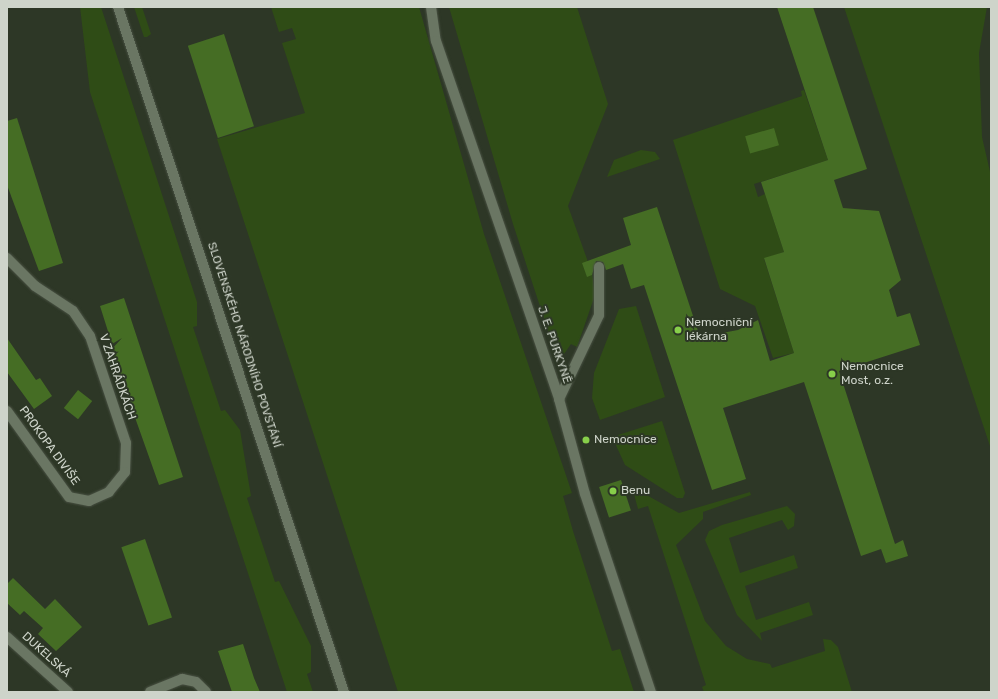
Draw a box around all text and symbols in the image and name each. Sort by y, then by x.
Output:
street label: SLOVENSKÉHO NÁRODNÍHO POVSTÁNÍ [204,240,284,450]
street label: J. E. PURKYNĚ [534,304,574,386]
place label: Nemocniční lékárna [686,316,752,344]
marker: Nemocniční lékárna [673,325,683,335]
street label: V ZAHRÁDKÁCH [95,332,139,422]
place label: Nemocnice Most, o.z. [841,360,904,388]
marker: Nemocnice Most, o.z. [826,368,838,380]
street label: PROKOPA DIVIŠE [15,404,83,488]
place label: Nemocnice [594,433,657,447]
marker: Nemocnice [581,435,591,445]
place label: Benu [621,484,650,498]
marker: Benu [608,486,618,496]
street label: DUKELSKÁ [19,629,73,681]

